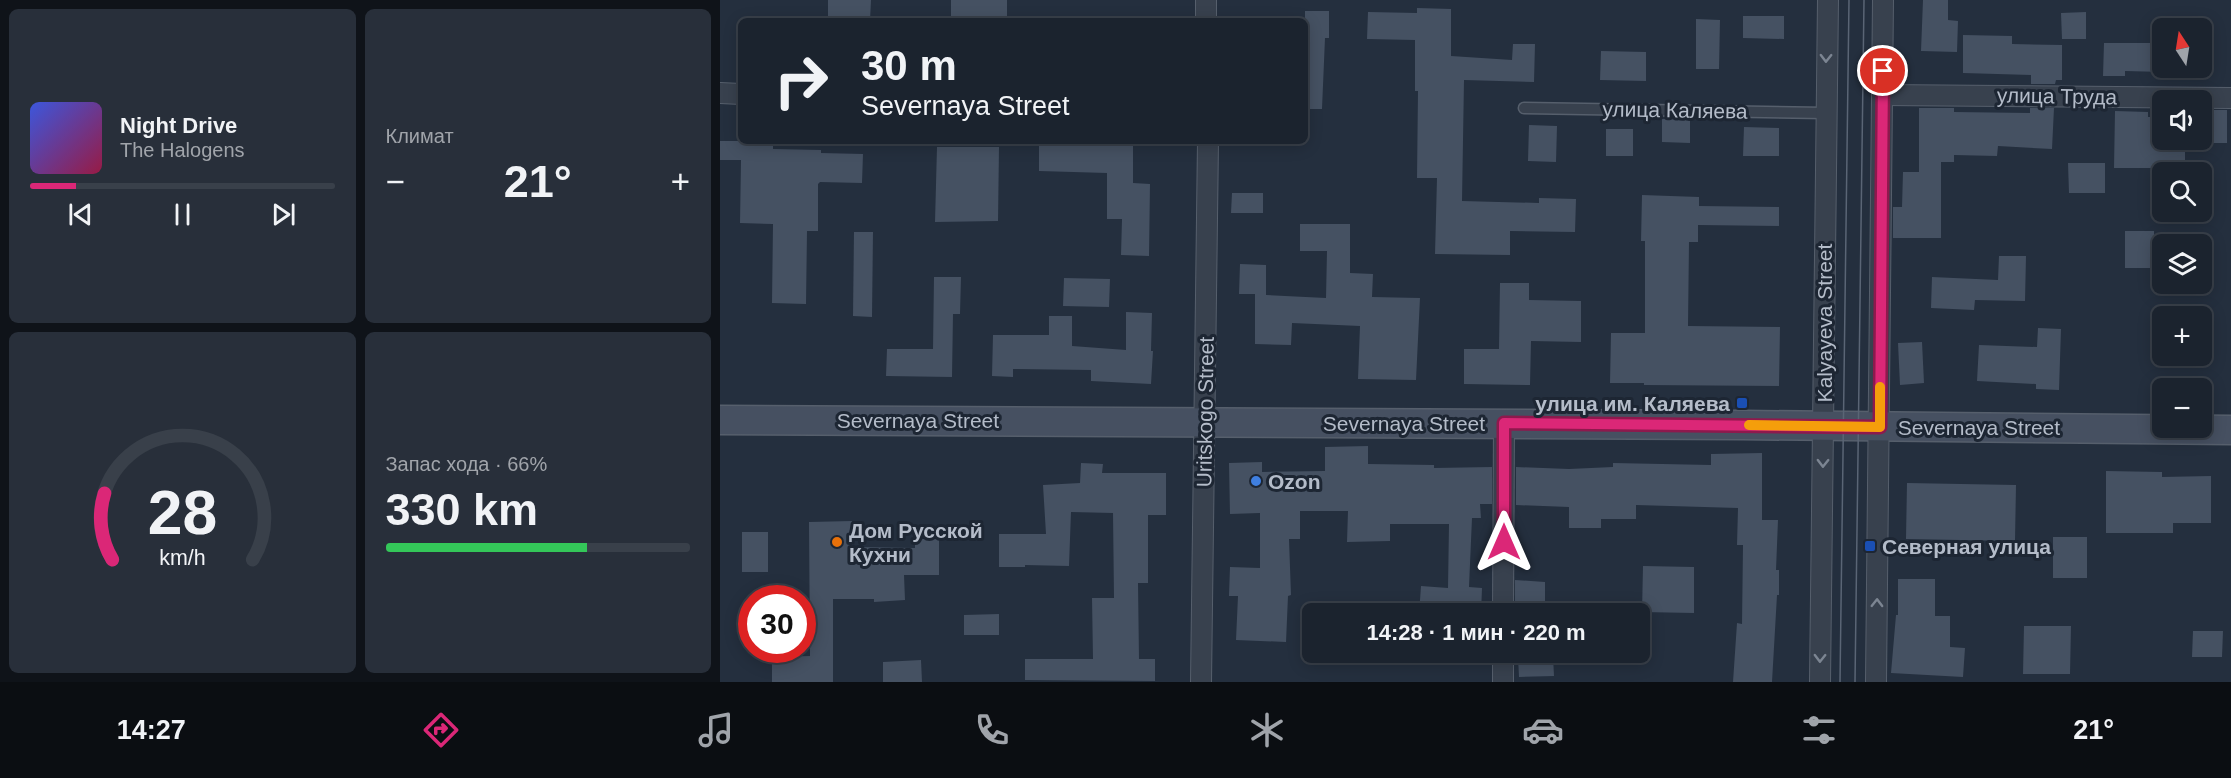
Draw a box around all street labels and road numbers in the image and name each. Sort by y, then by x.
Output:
street label: улица Труда [1997,83,2118,109]
street label: улица Каляева [1602,97,1748,123]
street label: Kalyayeva Street [1813,243,1836,402]
street label: Uritskogo Street [1192,336,1218,487]
street label: Severnaya Street [837,409,999,432]
street label: Severnaya Street [1323,412,1485,435]
street label: Severnaya Street [1898,416,2060,439]

